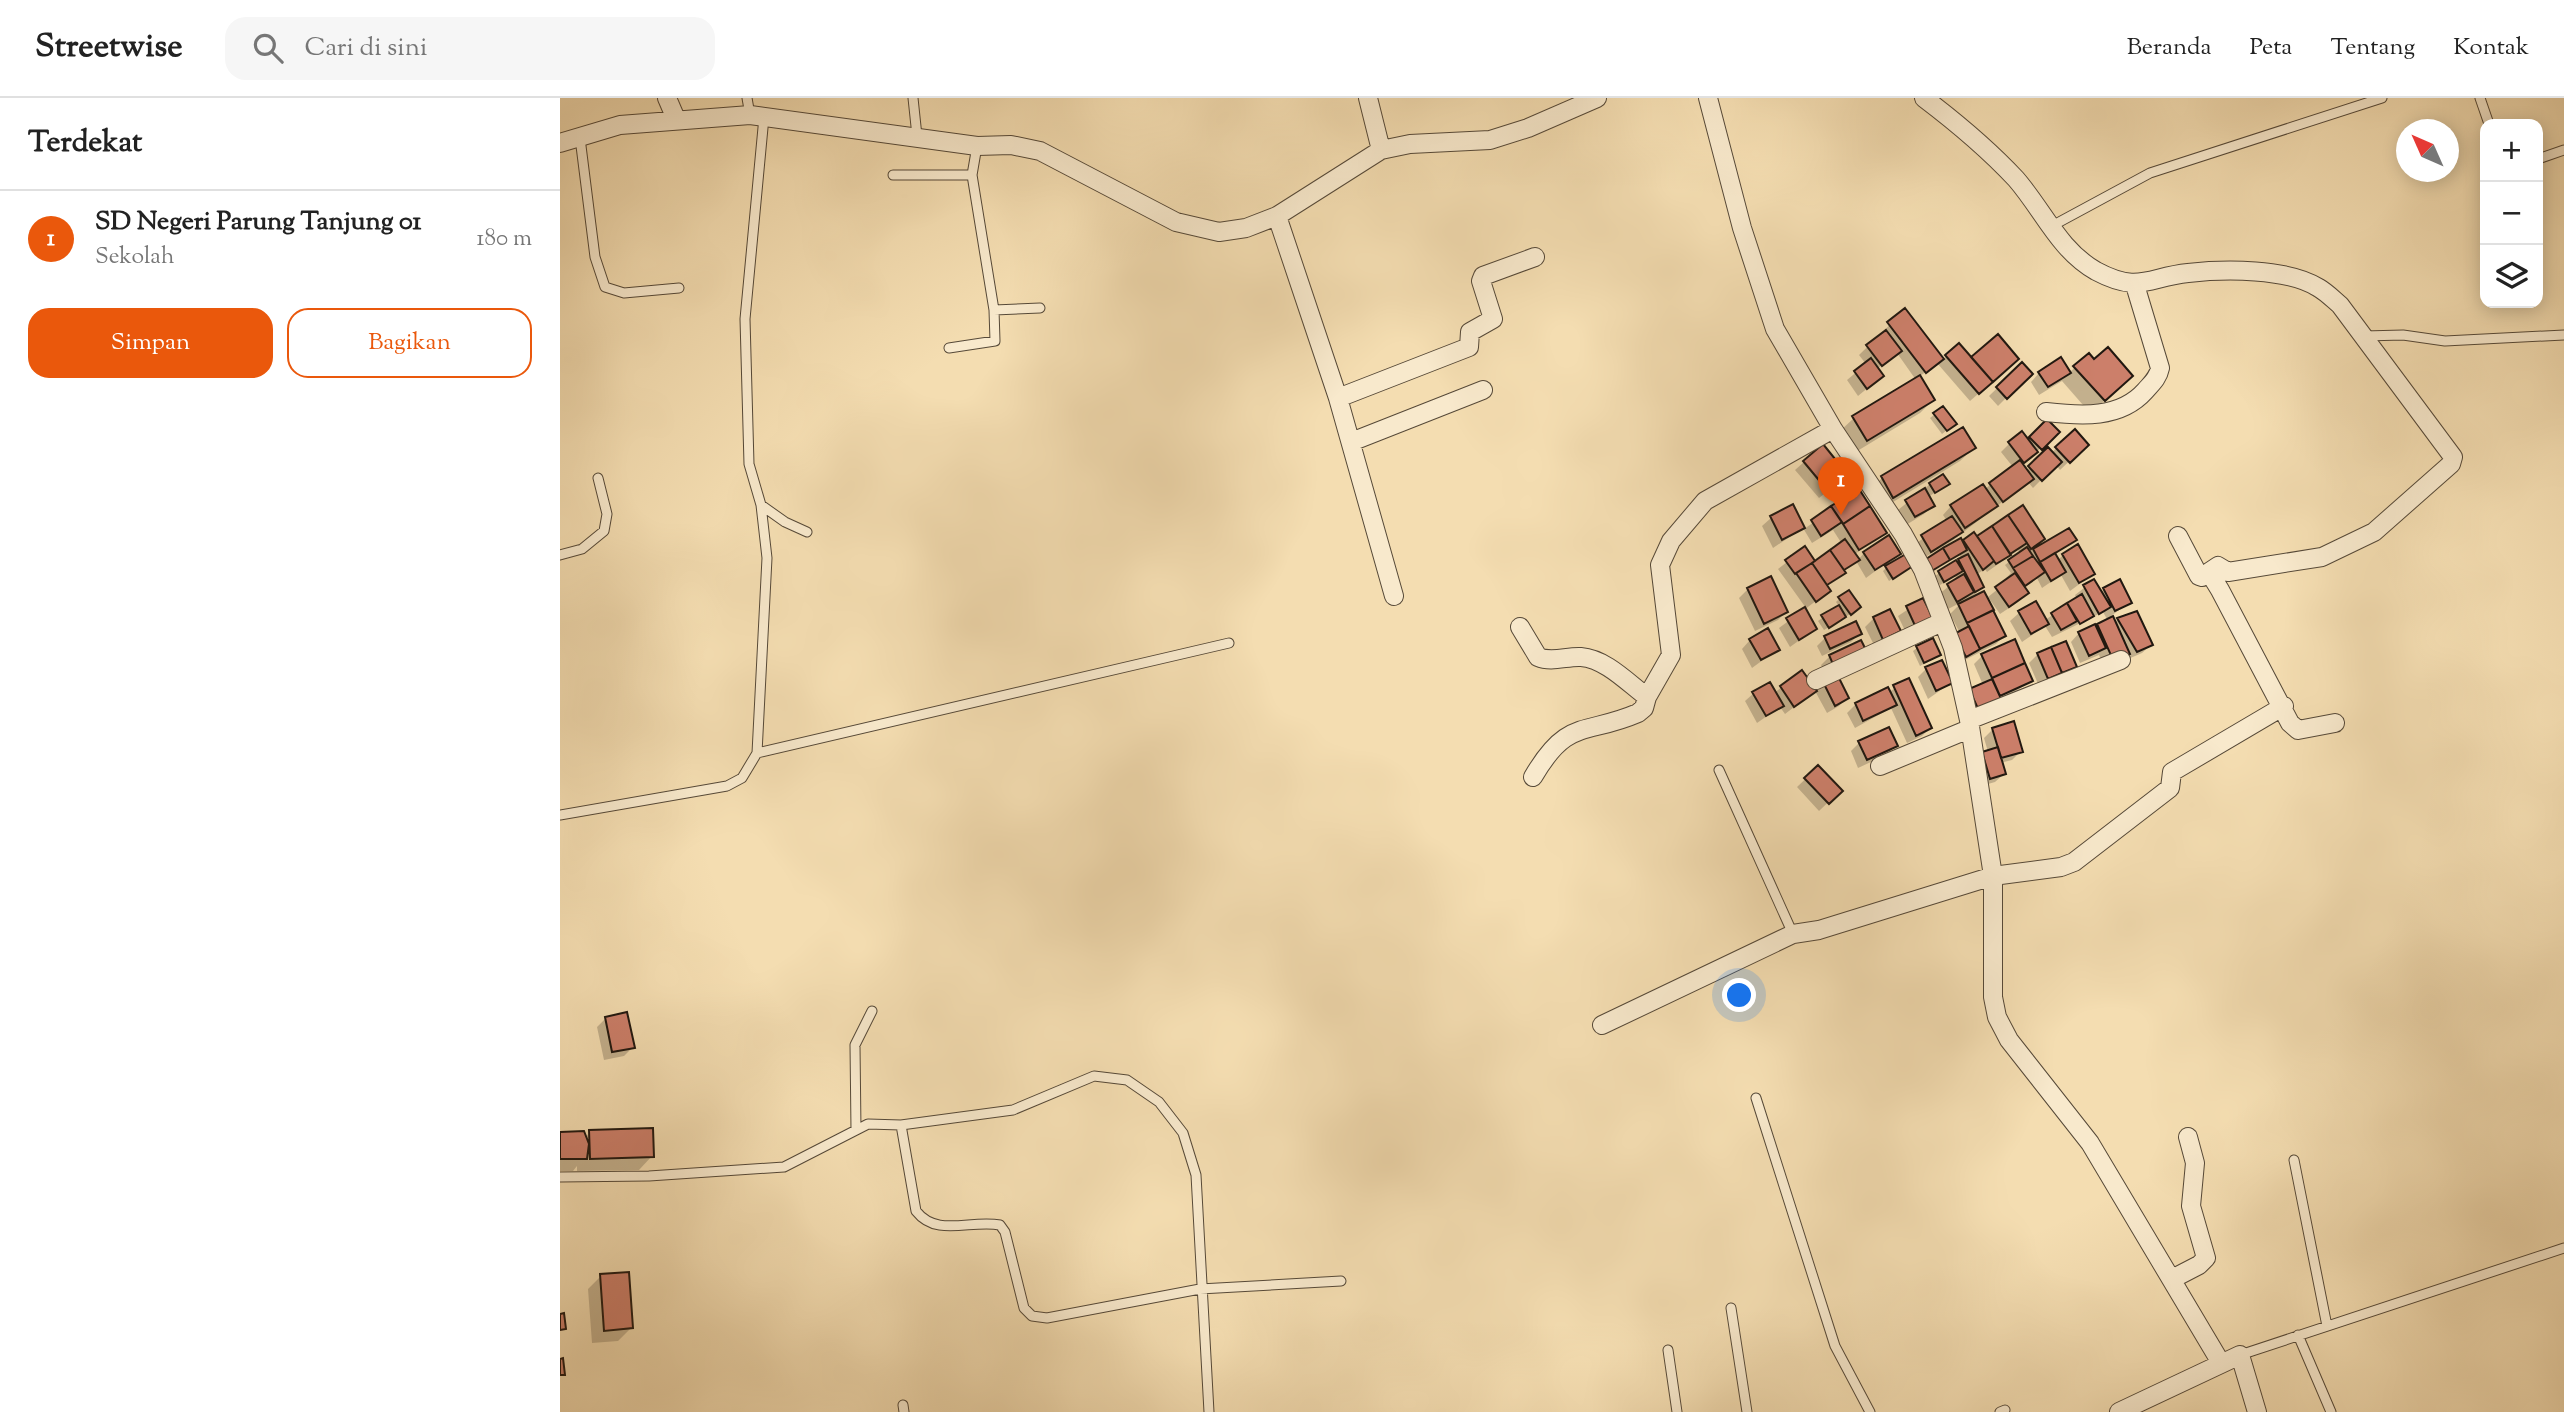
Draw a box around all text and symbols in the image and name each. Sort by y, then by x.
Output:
search box [225,17,715,80]
text: Streetwise [35,24,183,72]
icon: search [249,29,287,67]
text: Cari di sini [305,30,427,67]
text: Beranda [2127,31,2212,65]
text: Peta [2250,31,2292,65]
text: Tentang [2330,31,2415,65]
text: Kontak [2453,31,2529,65]
north arrow [2396,119,2459,182]
map controls [2480,119,2543,308]
button: + [2480,119,2543,182]
text: Terdekat [28,122,142,165]
button: − [2480,182,2543,245]
text: SD Negeri Parung Tanjung 01 [95,204,421,241]
text: 1 [47,223,55,256]
text: 180 m [477,223,532,256]
text: Sekolah [95,241,174,274]
button: layers [2480,245,2543,308]
button: Simpan [28,308,273,378]
button: Bagikan [287,308,532,378]
pin: 1 [1818,457,1864,515]
your location [1722,978,1756,1012]

